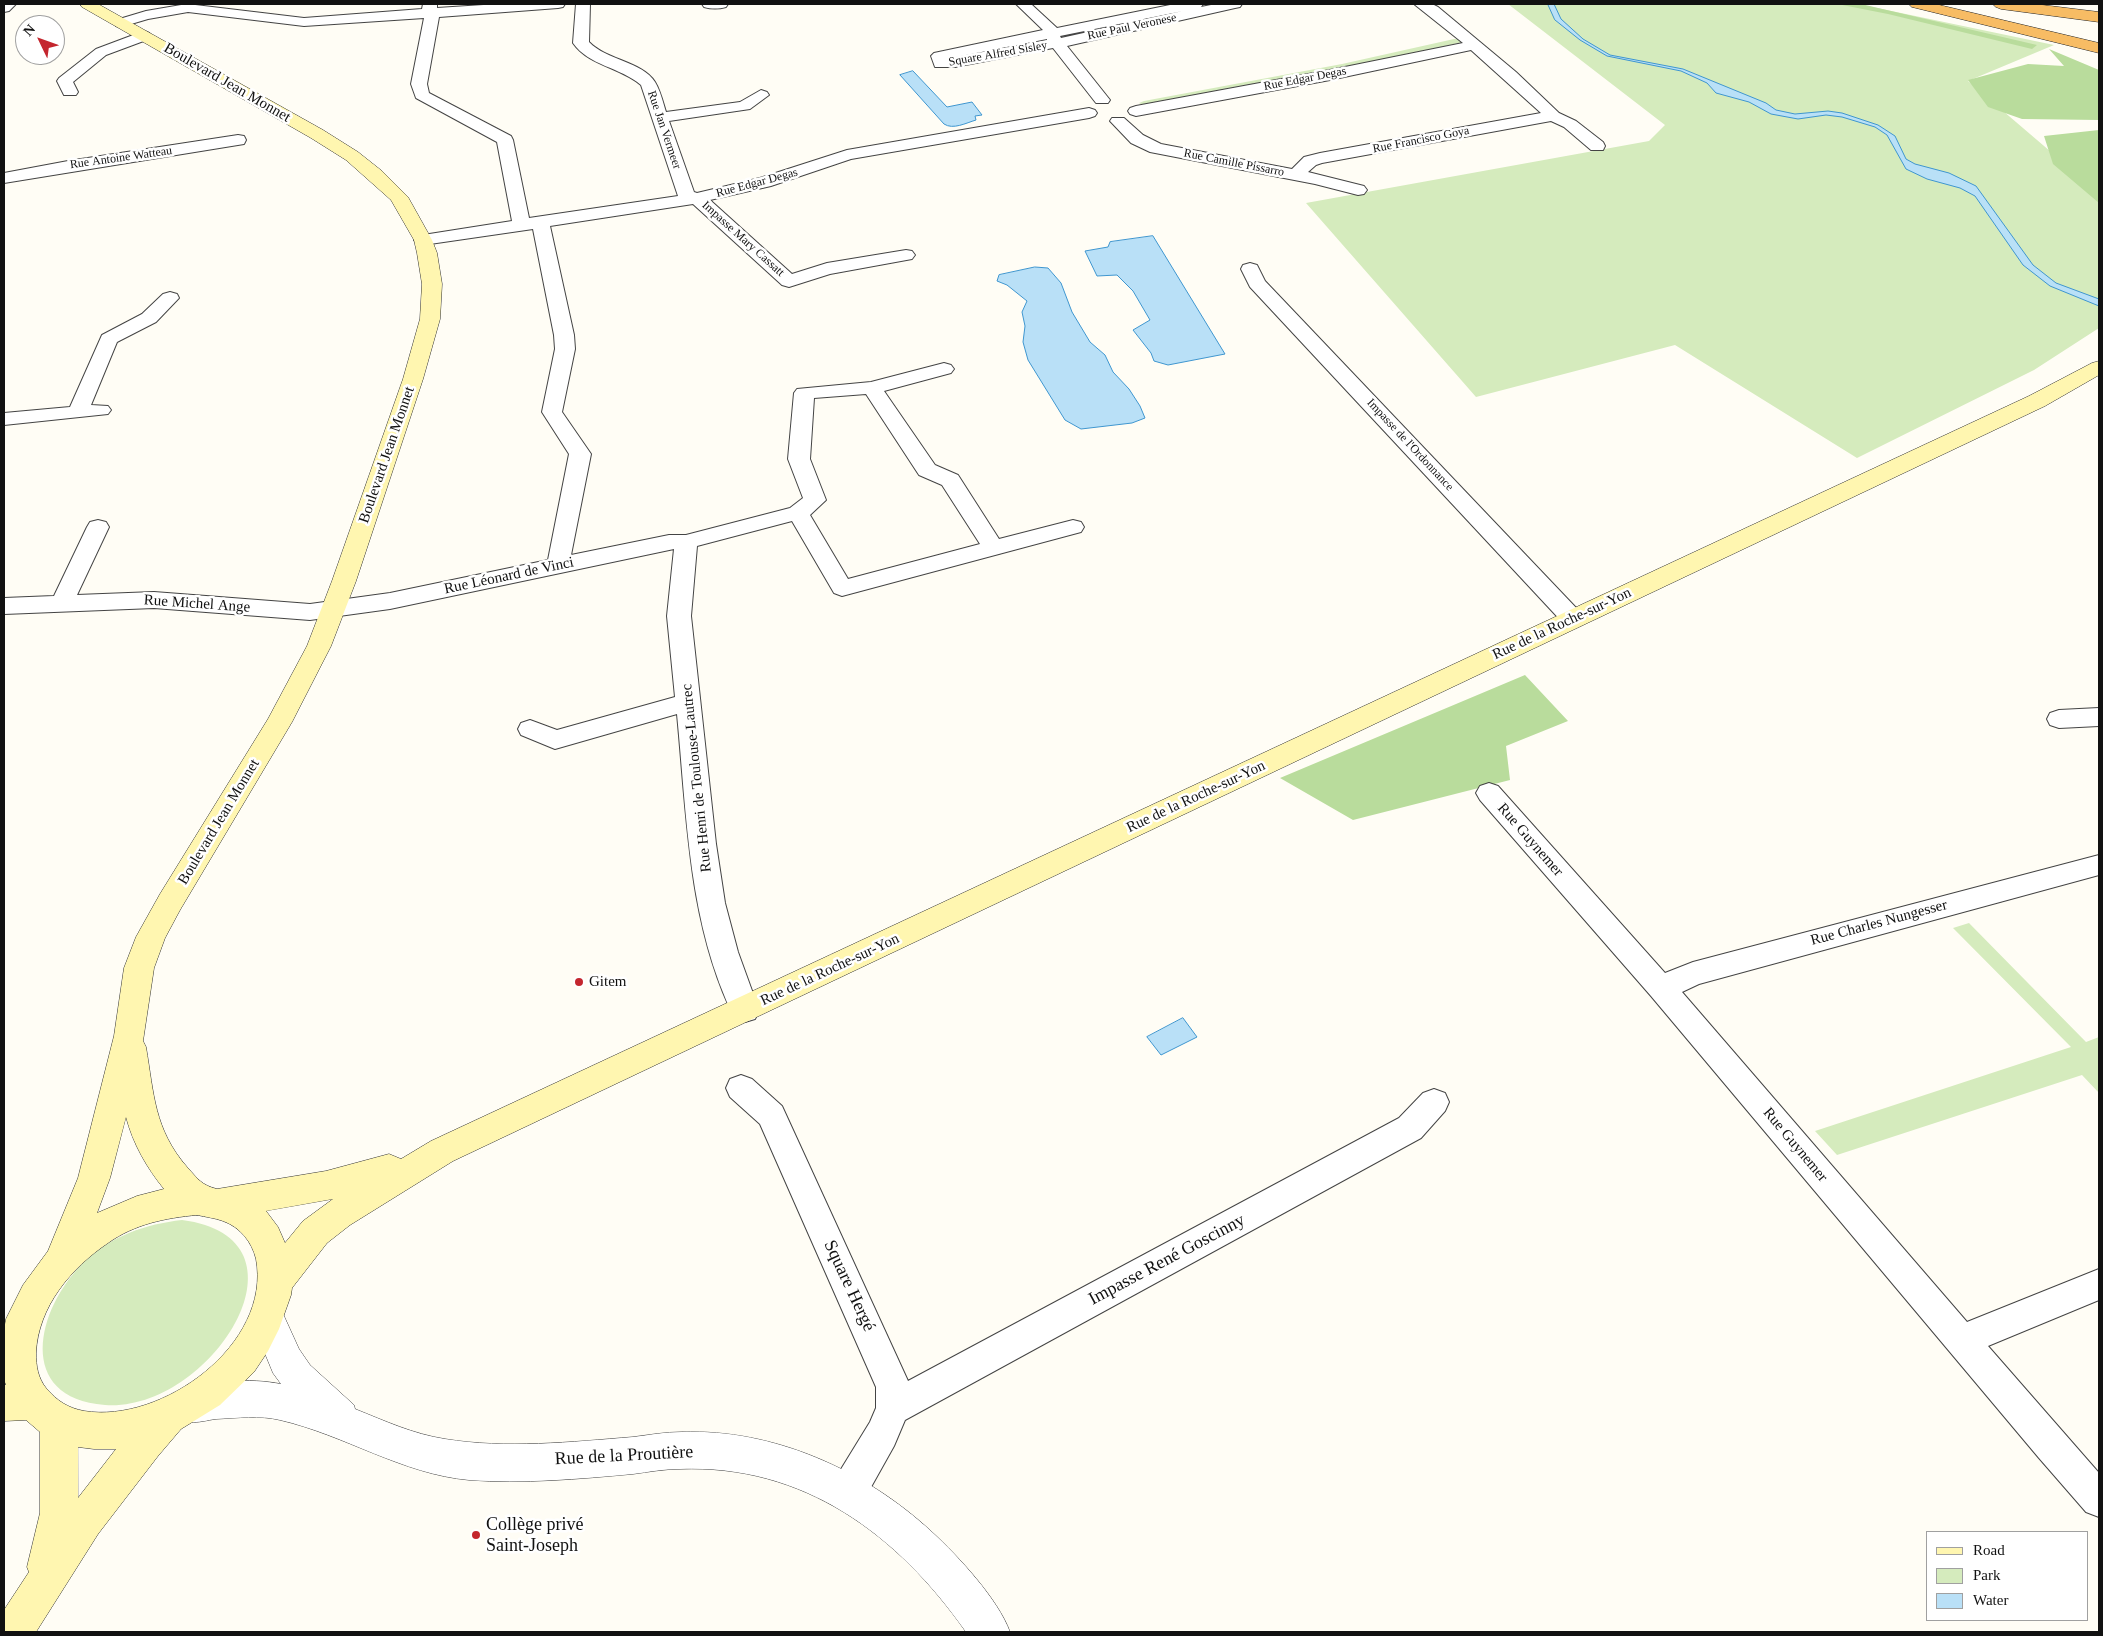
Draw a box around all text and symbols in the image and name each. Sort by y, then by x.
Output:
street label: Rue Paul Veronese [1086,11,1178,43]
north arrow [15,15,65,65]
text: N [20,22,38,39]
street label: Square Alfred Sisley [948,38,1048,70]
street label: Boulevard Jean Monnet [160,39,294,127]
street label: Rue Edgar Degas [1262,64,1348,94]
street label: Rue Jan Vermeer [644,89,684,171]
street label: Rue Francisco Goya [1372,124,1470,156]
street label: Rue Antoine Watteau [69,144,173,172]
street label: Rue Camille Pissarro [1183,146,1285,180]
street label: Rue Edgar Degas [715,165,799,201]
street label: Impasse Mary Cassatt [699,198,787,280]
street label: Boulevard Jean Monnet [355,384,419,526]
street label: Impasse de l'Ordonnance [1364,396,1456,494]
street label: Rue Léonard de Vinci [443,553,575,599]
street label: Rue de la Roche-sur-Yon [1490,584,1634,664]
street label: Rue Michel Ange [143,591,251,617]
street label: Rue Henri de Toulouse-Lautrec [678,683,716,873]
street label: Boulevard Jean Monnet [174,756,264,888]
street label: Rue de la Roche-sur-Yon [1124,757,1268,837]
street label: Rue Guynemer [1493,800,1567,880]
street label: Rue Charles Nungesser [1809,896,1949,950]
street label: Rue de la Roche-sur-Yon [758,930,902,1010]
place label: Gitem [589,973,626,991]
marker: Gitem [573,976,585,988]
street label: Rue Guynemer [1759,1104,1831,1186]
street label: Impasse René Goscinny [1085,1210,1249,1310]
street label: Square Hergé [818,1237,880,1335]
street label: Rue de la Proutière [554,1442,694,1470]
place label: Collège privé Saint-Joseph [486,1514,583,1556]
marker: Collège privé Saint-Joseph [470,1529,482,1541]
legend [1926,1531,2088,1621]
text: Road [1973,1542,2005,1558]
text: Park [1973,1567,2001,1583]
text: Water [1973,1592,2008,1608]

